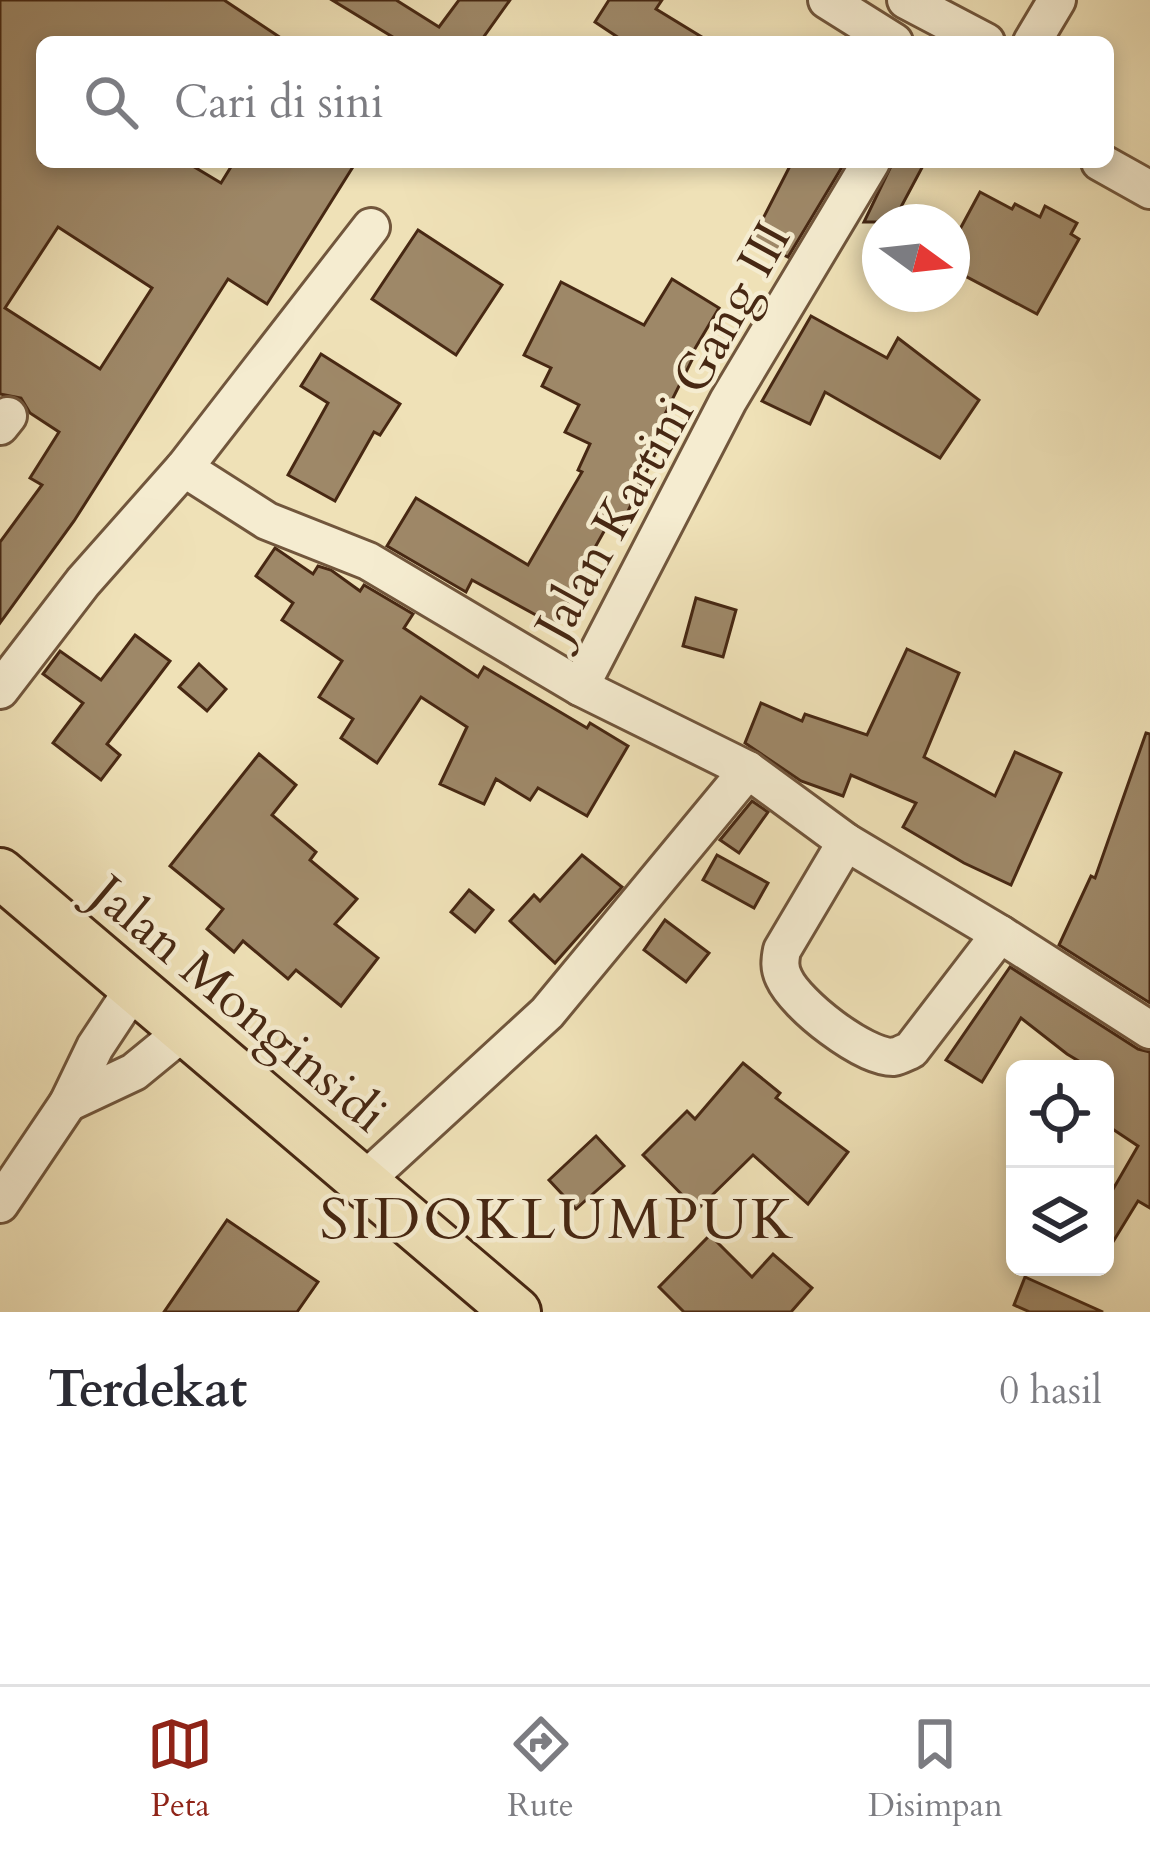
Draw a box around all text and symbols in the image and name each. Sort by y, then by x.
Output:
search box [36,36,1114,168]
icon: search [78,69,144,135]
text: Cari di sini [174,72,384,133]
north arrow [862,204,970,312]
street label: Jalan Kartini Gang III [516,210,808,660]
street label: Jalan Monginsidi [71,855,402,1149]
map controls [1006,1060,1114,1276]
button: locate [1006,1060,1114,1168]
button: layers [1006,1168,1114,1276]
district label: SIDOKLUMPUK [320,1182,796,1259]
text: Terdekat [48,1355,247,1425]
text: 0 hasil [999,1364,1102,1417]
tab: Peta [147,1711,213,1828]
tab: Rute [507,1711,574,1828]
tab: Disimpan [868,1711,1003,1828]

